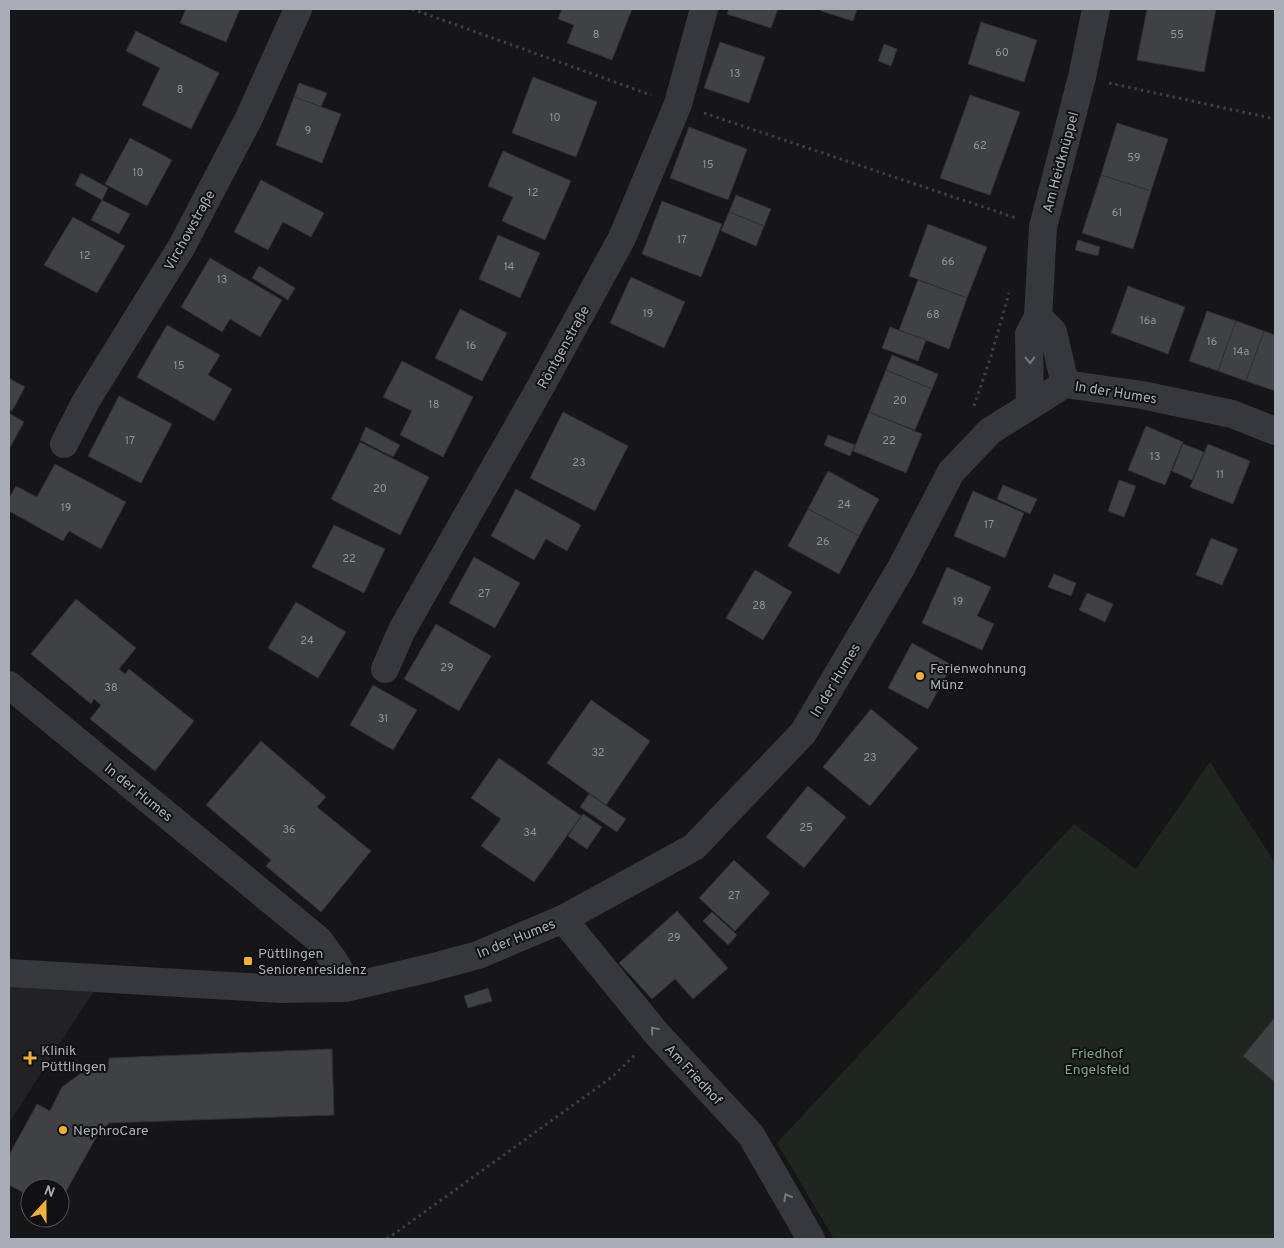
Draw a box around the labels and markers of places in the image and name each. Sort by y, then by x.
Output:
place label: Ferienwohnung Münz [930,661,1026,694]
marker: Ferienwohnung Münz [914,670,926,682]
place label: Püttlingen Seniorenresidenz [258,946,367,979]
marker: Püttlingen Seniorenresidenz [242,955,254,967]
place label: Klinik Püttlingen [41,1043,106,1076]
marker: Klinik Püttlingen [23,1051,37,1065]
place label: NephroCare [73,1123,149,1140]
marker: NephroCare [57,1124,69,1136]

